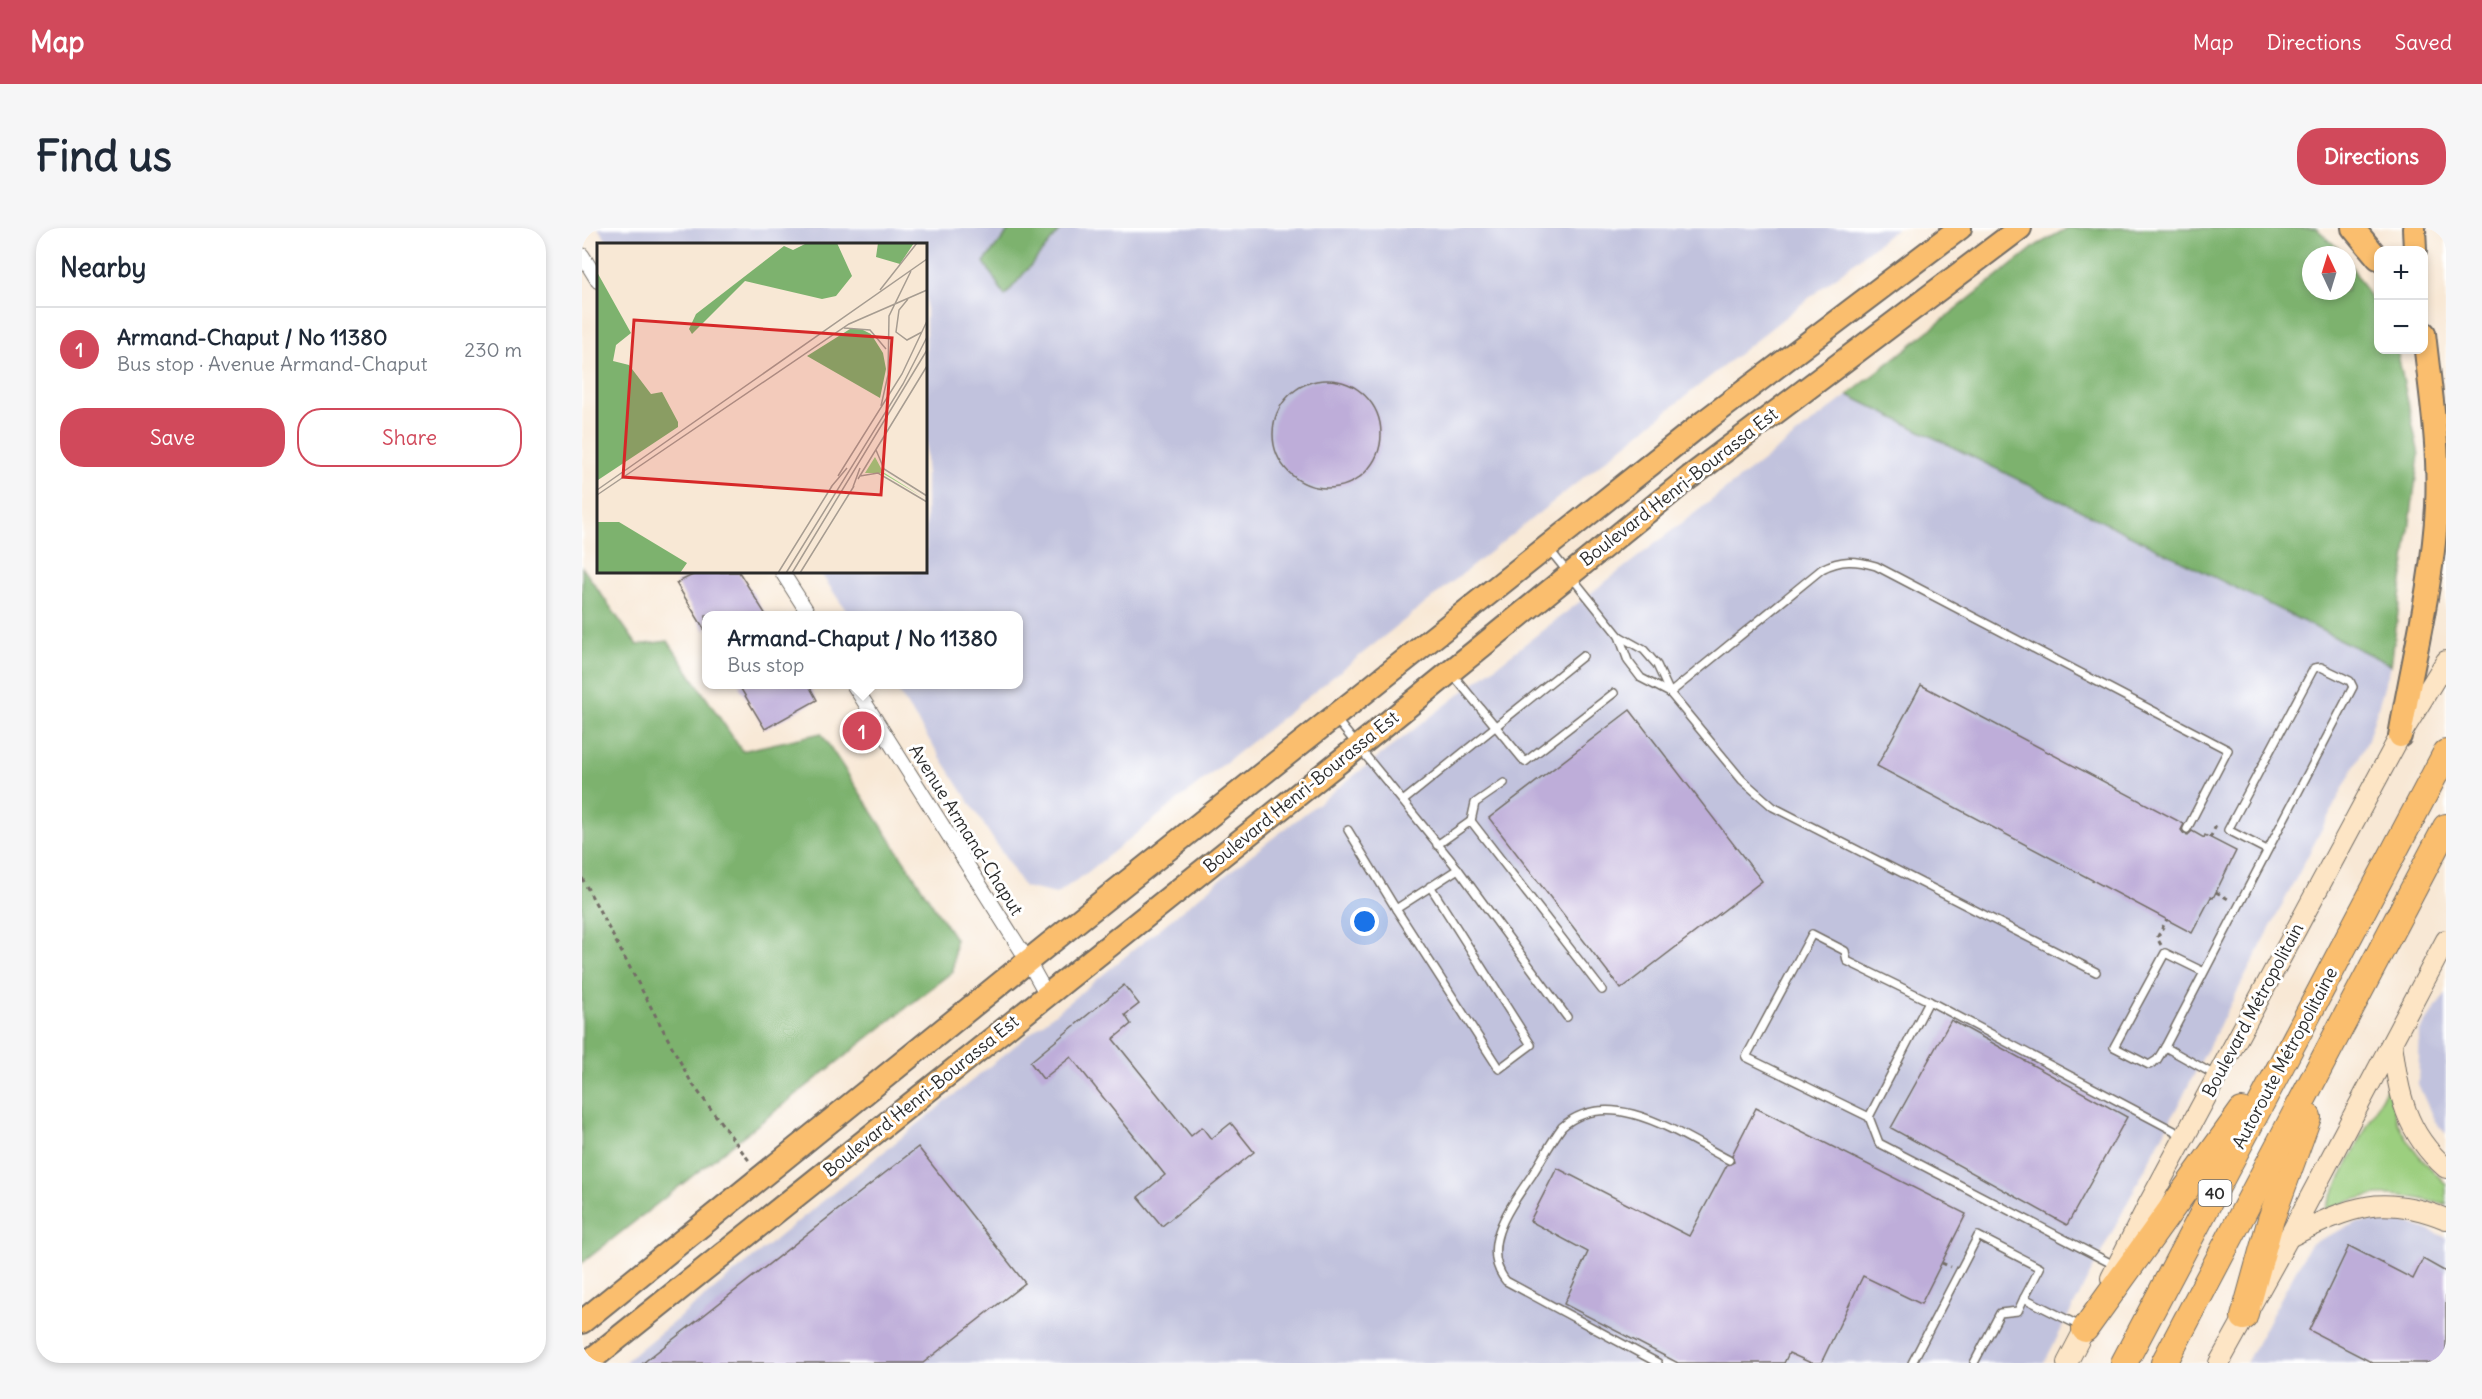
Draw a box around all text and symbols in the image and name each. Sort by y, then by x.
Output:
text: Map [30,24,84,60]
text: Map [2193,29,2234,56]
text: Directions [2267,29,2361,56]
text: Saved [2394,29,2452,56]
button: Directions [2297,128,2446,185]
text: Find us [36,130,172,182]
inset map [597,243,927,573]
north arrow [2302,246,2356,300]
map controls [2374,246,2428,354]
button: + [2374,246,2428,300]
text: Nearby [60,251,146,284]
button: − [2374,300,2428,354]
text: Armand-Chaput / No 11380 [117,323,387,351]
text: 1 [76,337,83,362]
text: 230 m [464,337,522,362]
text: Bus stop · Avenue Armand-Chaput [117,351,427,376]
street label: Boulevard Henri-Bourassa Est [1575,402,1782,571]
button: Save [60,408,285,467]
button: Share [297,408,522,467]
popup [702,611,1023,689]
text: Armand-Chaput / No 11380 [727,624,998,652]
text: Bus stop [727,652,804,677]
street label: Boulevard Henri-Bourassa Est [1198,706,1403,878]
pin: 1 [842,708,882,754]
street label: Avenue Armand-Chaput [904,740,1028,920]
your location [1350,907,1379,936]
street label: Boulevard Métropolitain [2197,919,2308,1101]
street label: Autoroute Métropolitaine [2227,963,2342,1153]
street label: Boulevard Henri-Bourassa Est [818,1010,1023,1182]
road number: 40 [2198,1180,2232,1206]

